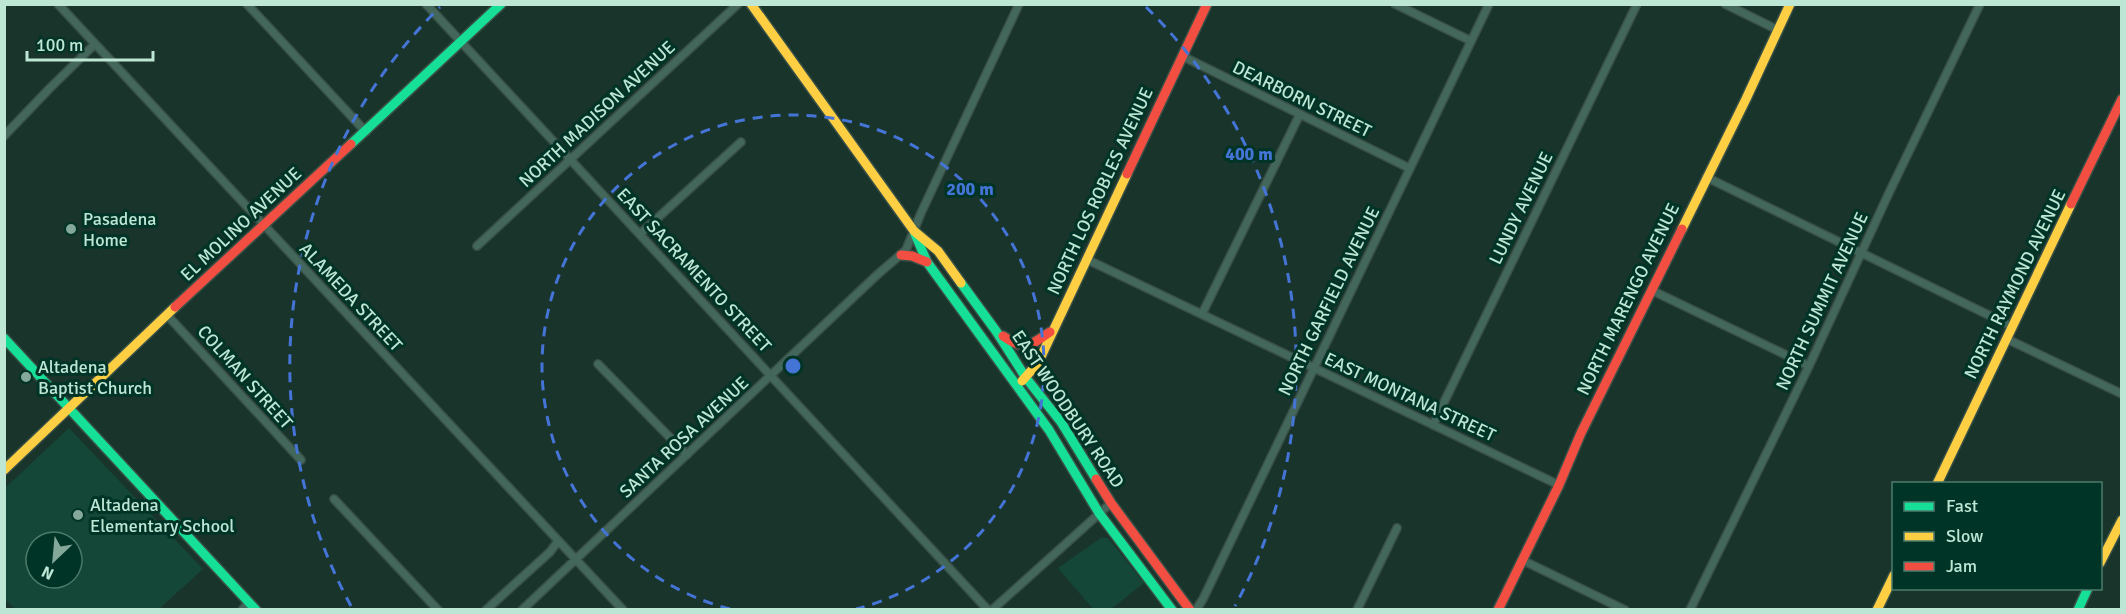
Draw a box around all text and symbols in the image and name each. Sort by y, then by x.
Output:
scale bar [27,24,153,62]
text: 100 m [36,34,83,56]
street label: NORTH MADISON AVENUE [514,36,680,192]
street label: DEARBORN STREET [1229,56,1375,142]
street label: NORTH LOS ROBLES AVENUE [1042,84,1158,298]
text: 400 m [1225,143,1273,165]
street label: LUNDY AVENUE [1484,148,1558,268]
street label: EL MOLINO AVENUE [176,162,306,286]
text: 200 m [946,178,994,200]
street label: EAST SACRAMENTO STREET [612,183,776,357]
street label: NORTH RAYMOND AVENUE [1959,186,2071,382]
street label: NORTH MARENGO AVENUE [1572,199,1684,399]
street label: NORTH GARFIELD AVENUE [1274,203,1384,399]
place label: Pasadena Home [83,208,156,251]
street label: NORTH SUMMIT AVENUE [1771,209,1873,393]
marker: Pasadena Home [64,222,78,236]
street label: ALAMEDA STREET [295,238,407,356]
street label: COLMAN STREET [193,321,297,433]
street label: EAST WOODBURY ROAD [1007,326,1129,492]
street label: EAST MONTANA STREET [1321,348,1499,446]
place label: Altadena Baptist Church [38,356,152,399]
centre of rings [783,356,803,376]
marker: Altadena Baptist Church [19,370,33,384]
street label: SANTA ROSA AVENUE [615,372,753,502]
legend [1892,482,2102,590]
place label: Altadena Elementary School [90,494,235,537]
text: Fast [1946,495,1978,517]
marker: Altadena Elementary School [71,508,85,522]
text: Slow [1946,525,1983,547]
north arrow [24,530,84,590]
text: Jam [1946,555,1977,577]
text: N [38,561,57,584]

